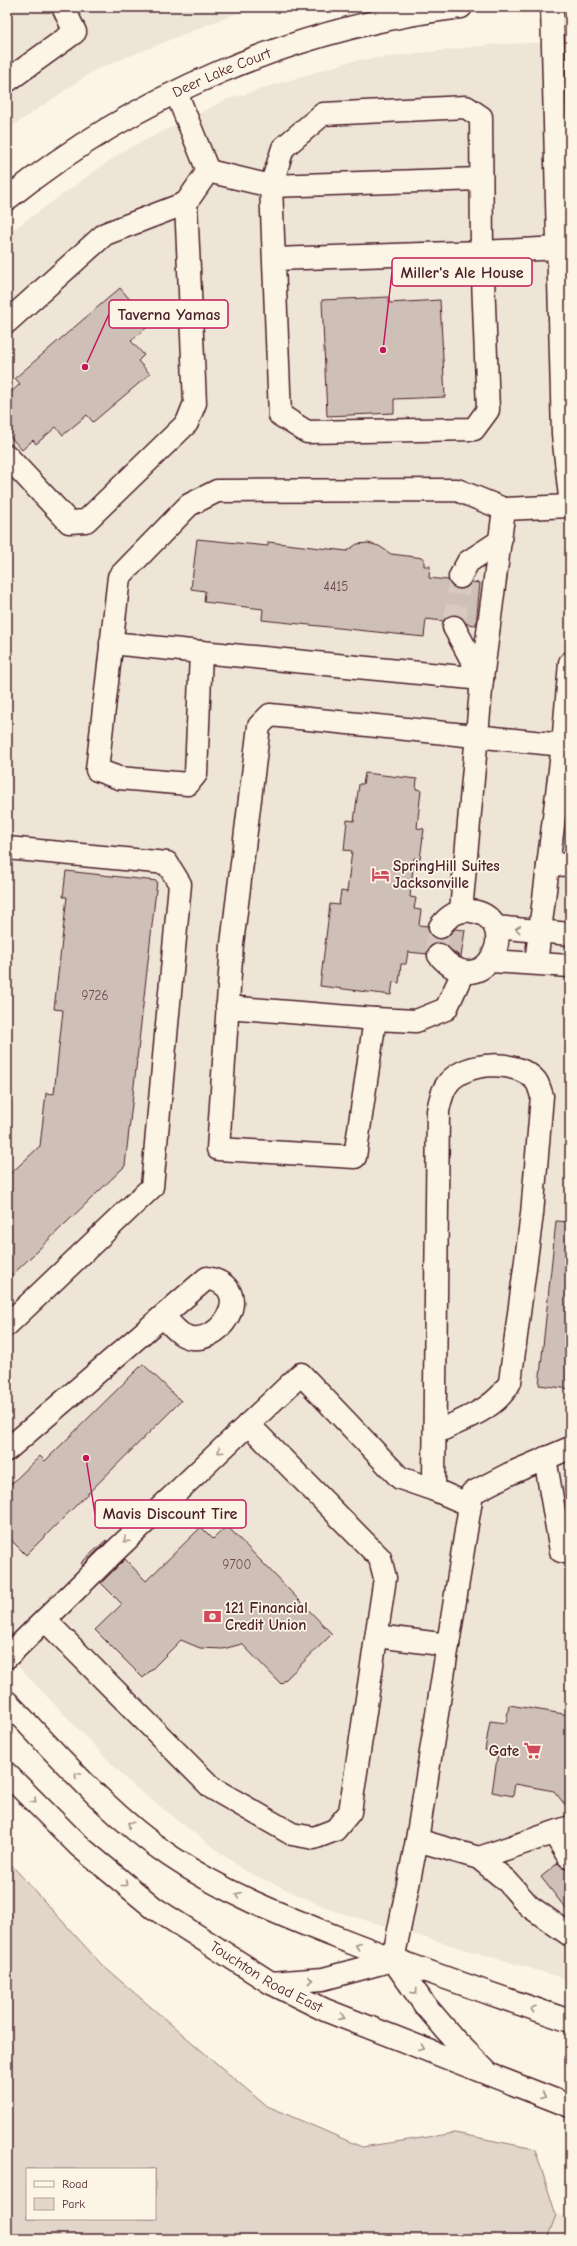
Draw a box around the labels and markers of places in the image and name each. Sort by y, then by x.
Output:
callout: Miller's Ale House [392,258,532,286]
callout: Taverna Yamas [109,300,228,328]
place label: SpringHill Suites Jacksonville [393,857,500,892]
hotel icon: SpringHill Suites Jacksonville [370,865,390,885]
callout: Mavis Discount Tire [95,1500,246,1528]
place label: 121 Financial Credit Union [225,1599,308,1634]
bank icon: 121 Financial Credit Union [202,1607,222,1627]
supermarket icon: Gate [522,1741,542,1761]
place label: Gate [489,1742,519,1760]

